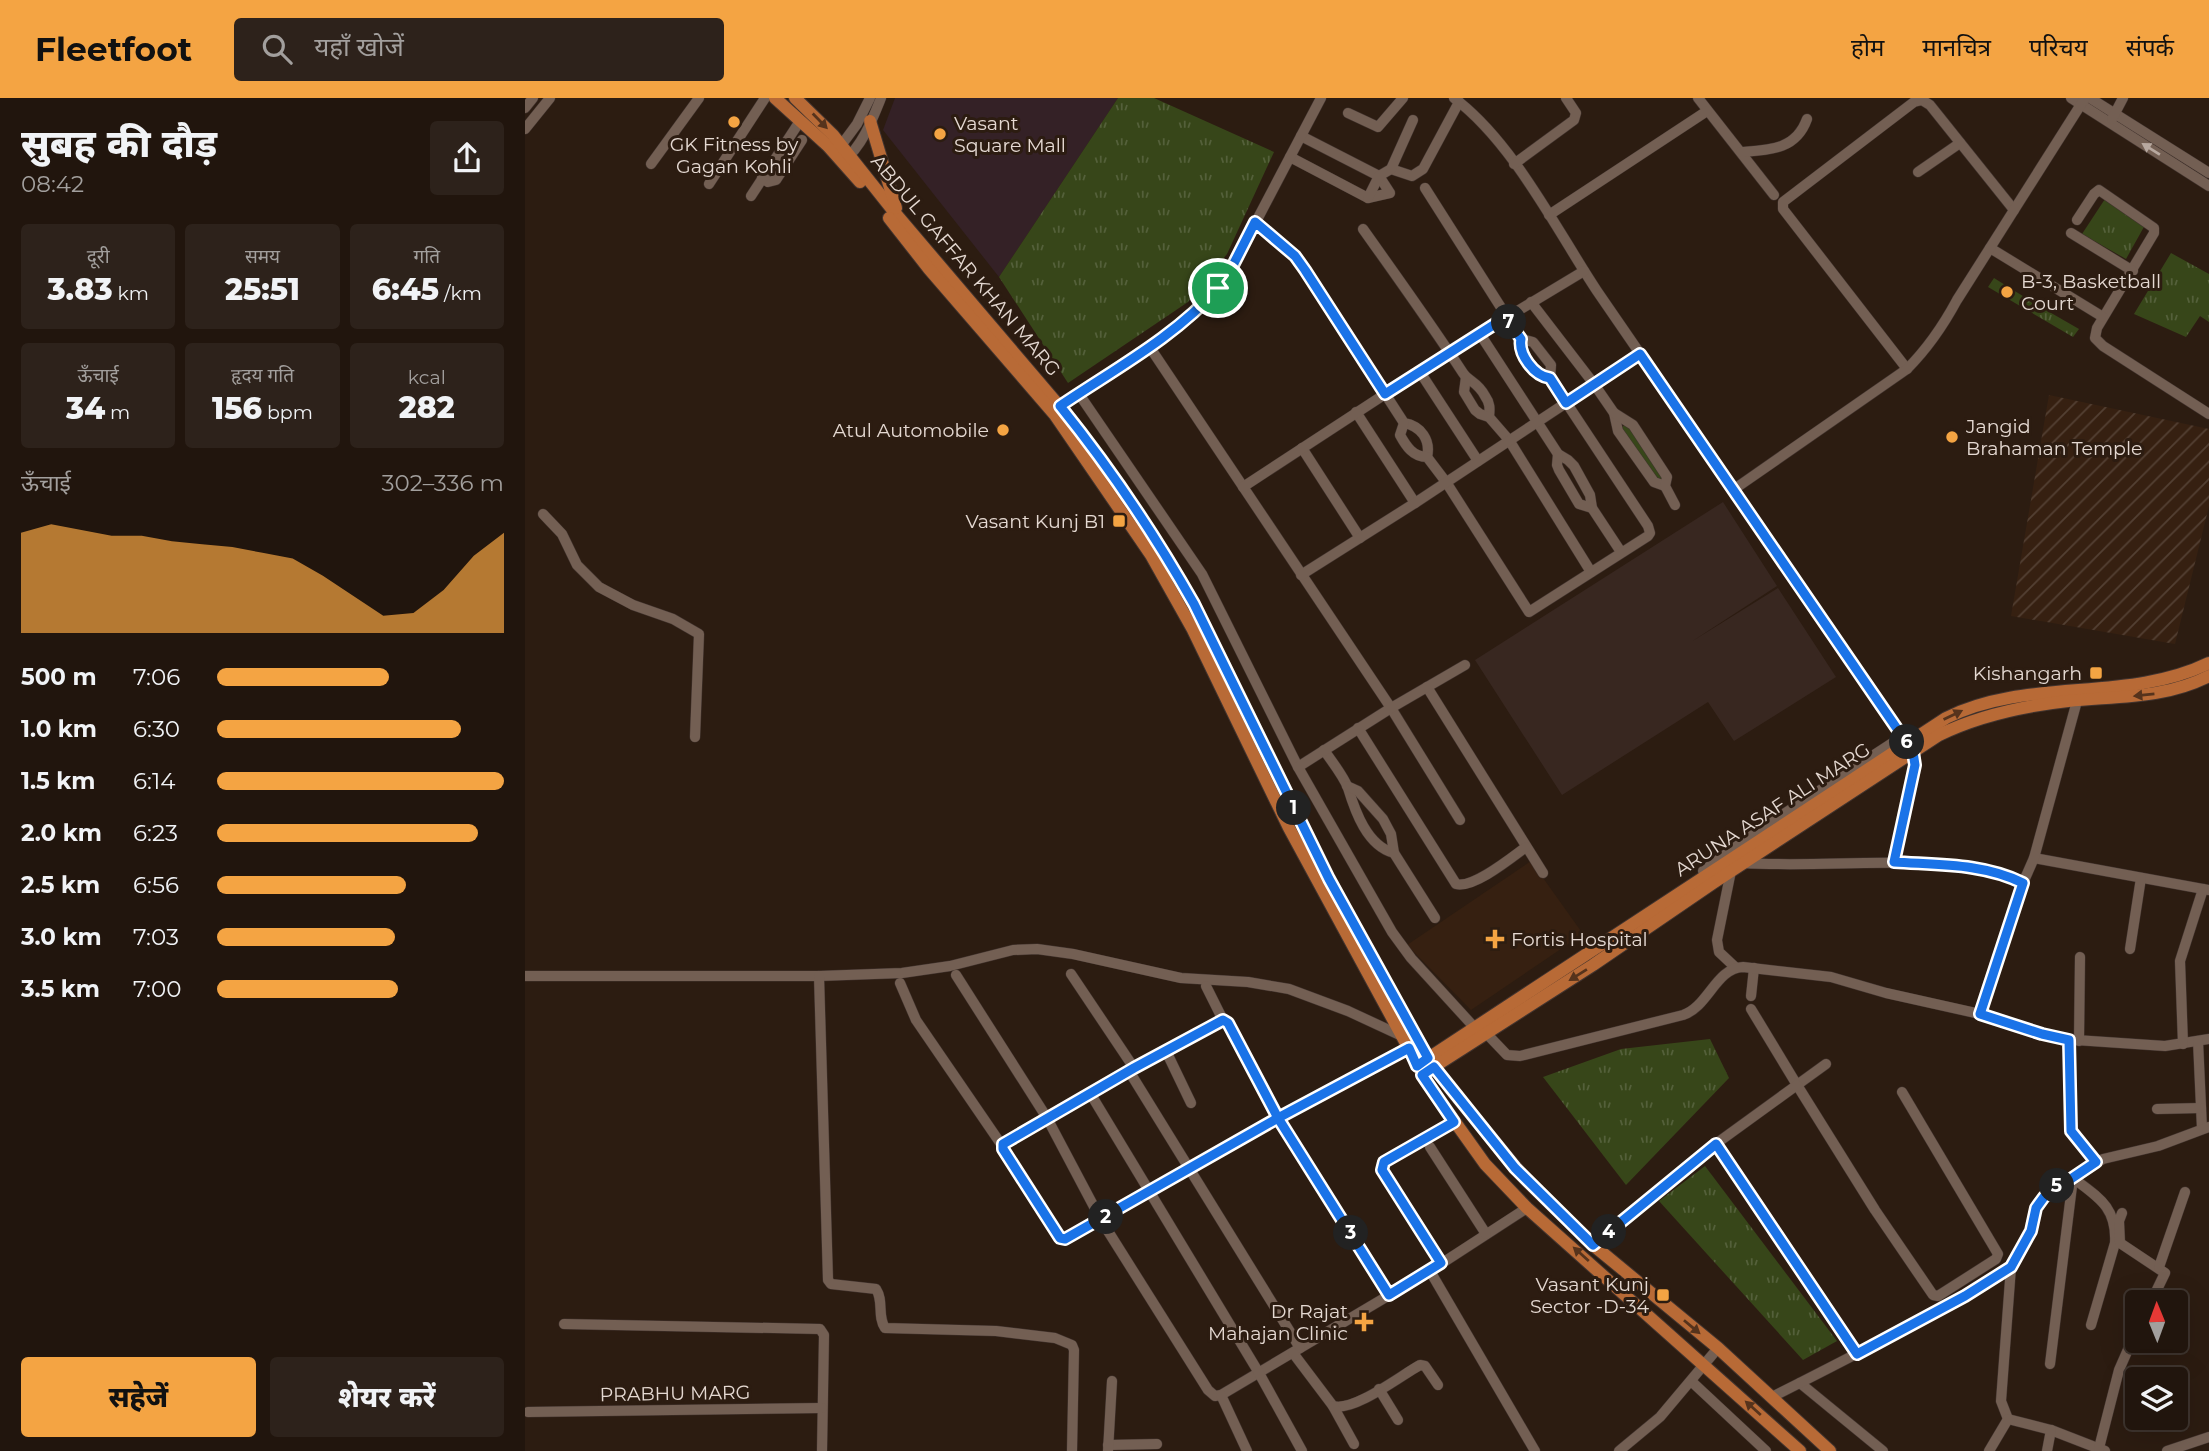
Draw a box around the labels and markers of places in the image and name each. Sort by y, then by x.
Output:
place label: Vasant Square Mall [954,112,1066,157]
marker: GK Fitness by Gagan Kohli [726,114,742,130]
marker: Vasant Square Mall [932,126,948,142]
place label: GK Fitness by Gagan Kohli [670,133,799,178]
pin [1188,258,1248,318]
place label: B-3, Basketball Court [2021,270,2161,315]
marker: B-3, Basketball Court [1999,284,2015,300]
pin: 7 [1492,304,1527,340]
place label: Jangid Brahaman Temple [1965,415,2143,460]
place label: Atul Automobile [833,419,989,442]
marker: Atul Automobile [995,422,1011,438]
marker: Jangid Brahaman Temple [1944,429,1960,445]
place label: Vasant Kunj B1 [965,510,1105,533]
marker: Vasant Kunj B1 [1111,513,1127,529]
place label: Kishangarh [1973,662,2082,685]
marker: Kishangarh [2088,665,2104,681]
pin: 6 [1889,724,1925,760]
pin: 1 [1277,790,1311,826]
place label: Fortis Hospital [1511,928,1648,951]
marker: Fortis Hospital [1485,929,1505,949]
pin: 5 [2039,1168,2075,1204]
pin: 2 [1089,1200,1123,1234]
pin: 4 [1591,1214,1627,1250]
pin: 3 [1333,1216,1369,1250]
place label: Vasant Kunj Sector -D-34 [1530,1273,1649,1318]
marker: Vasant Kunj Sector -D-34 [1655,1287,1671,1303]
place label: Dr Rajat Mahajan Clinic [1208,1300,1348,1345]
marker: Dr Rajat Mahajan Clinic [1354,1312,1374,1332]

